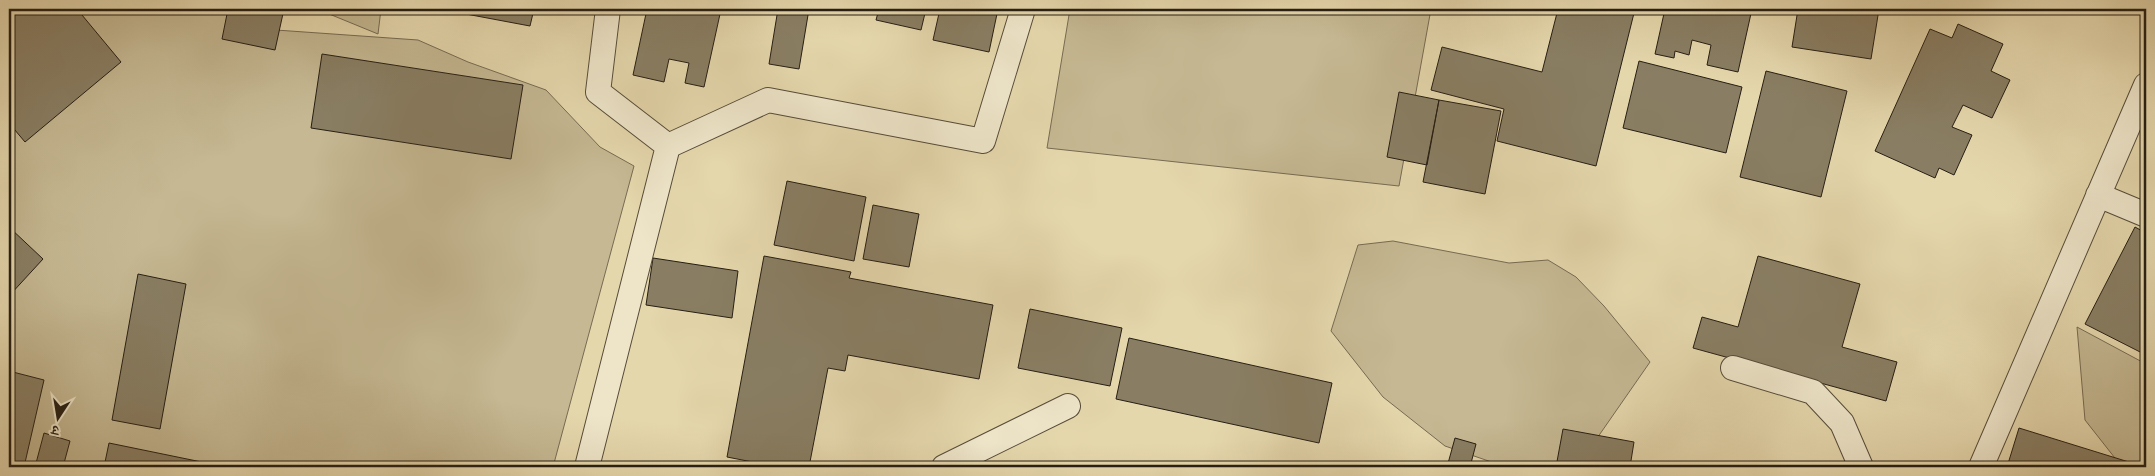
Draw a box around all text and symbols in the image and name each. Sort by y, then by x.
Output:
north arrow [32,394,82,444]
text: उ [49,421,62,439]

